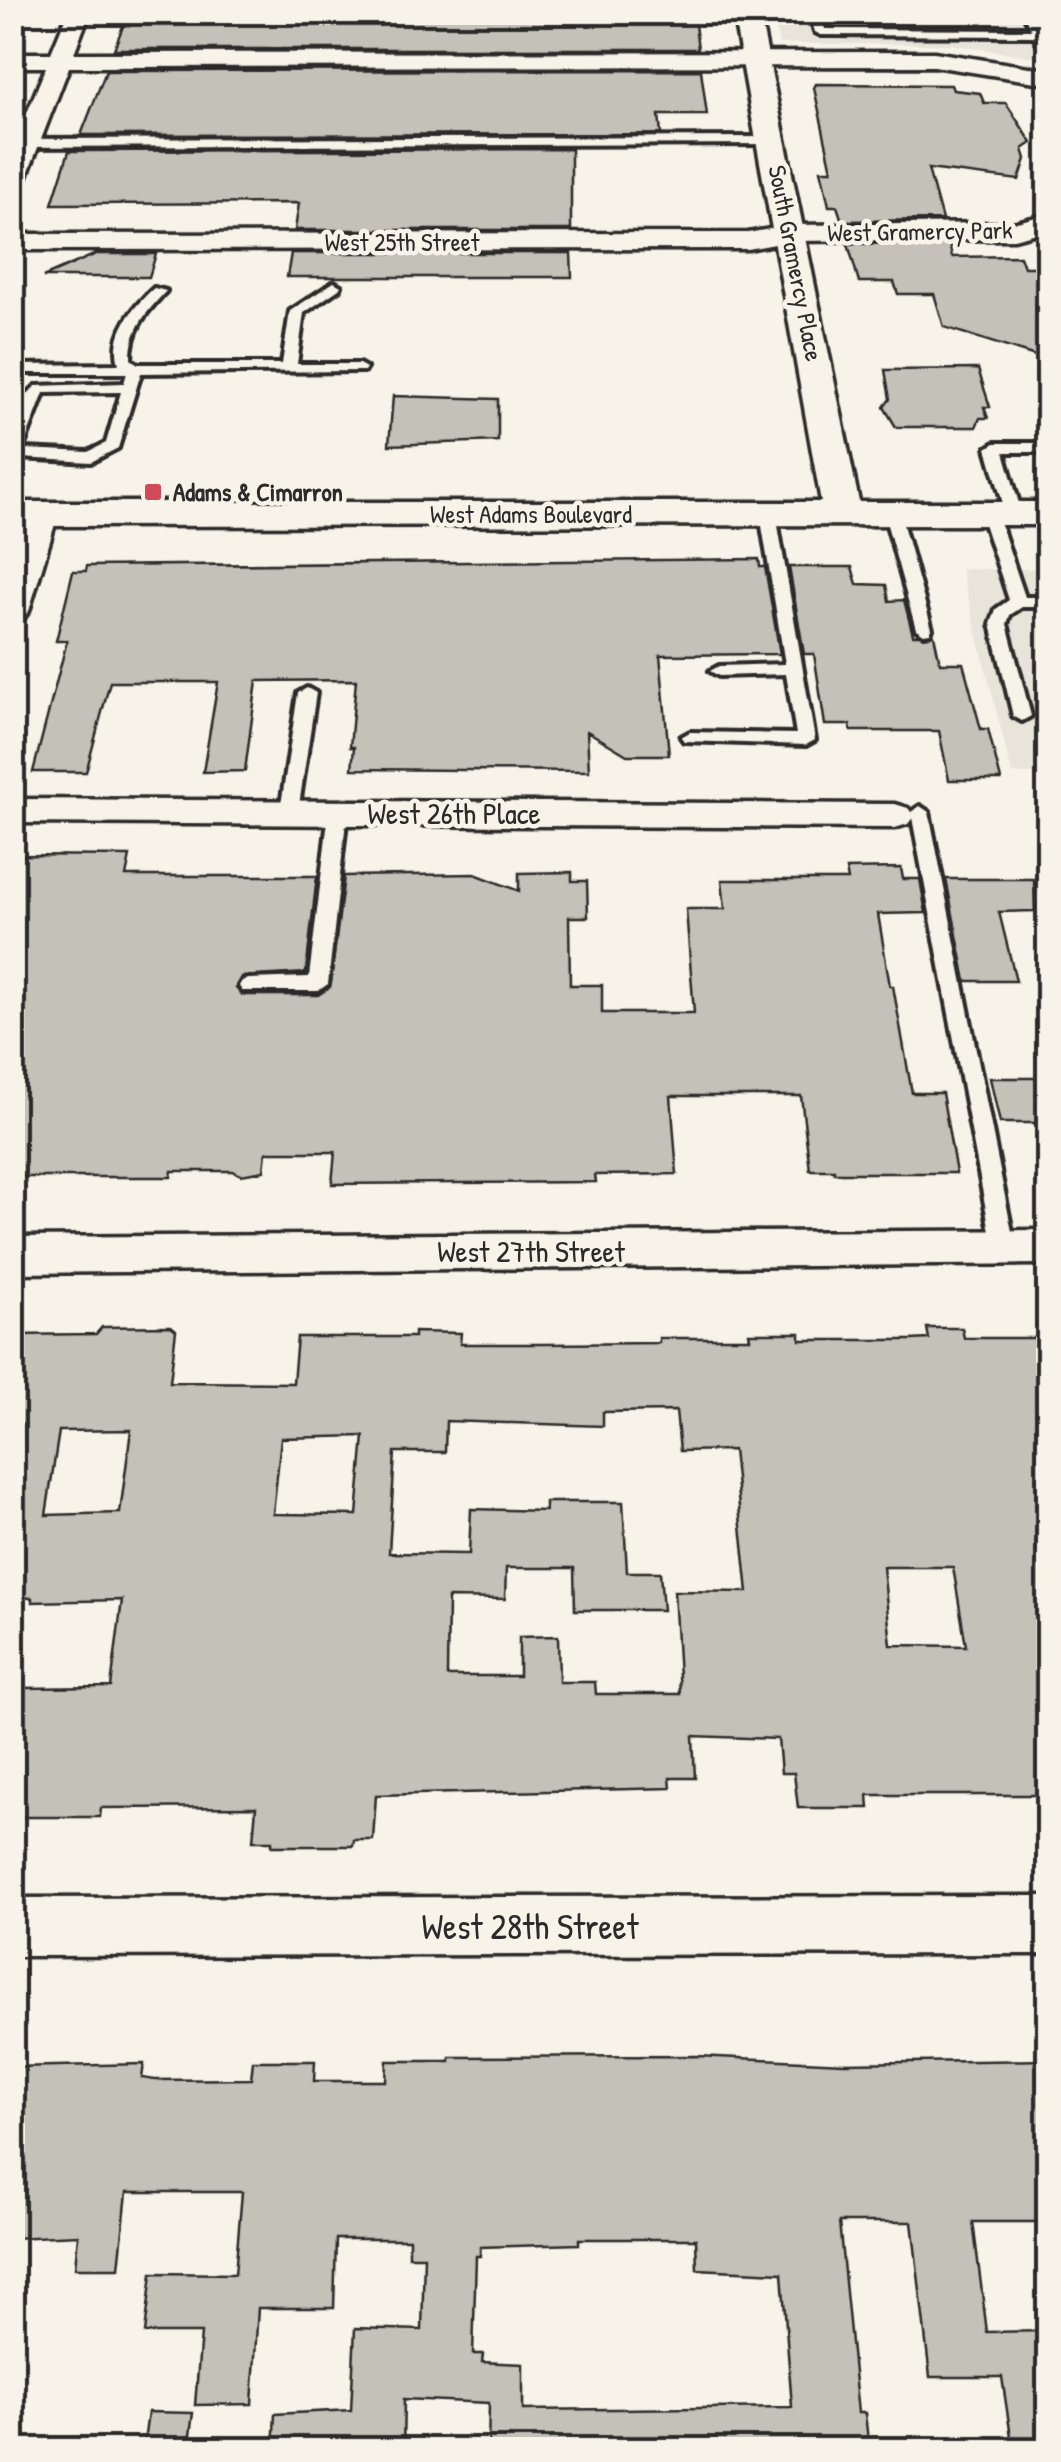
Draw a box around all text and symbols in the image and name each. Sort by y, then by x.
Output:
street label: South Gramercy Place [760,162,832,364]
street label: West Gramercy Park [827,212,1013,250]
street label: West 25th Street [325,225,480,259]
place label: Adams & Cimarron [173,475,343,509]
marker: Adams & Cimarron [142,481,164,503]
street label: West Adams Boulevard [430,497,632,531]
street label: West 26th Place [368,793,540,833]
street label: West 27th Street [437,1231,626,1271]
street label: West 28th Street [422,1903,639,1950]

